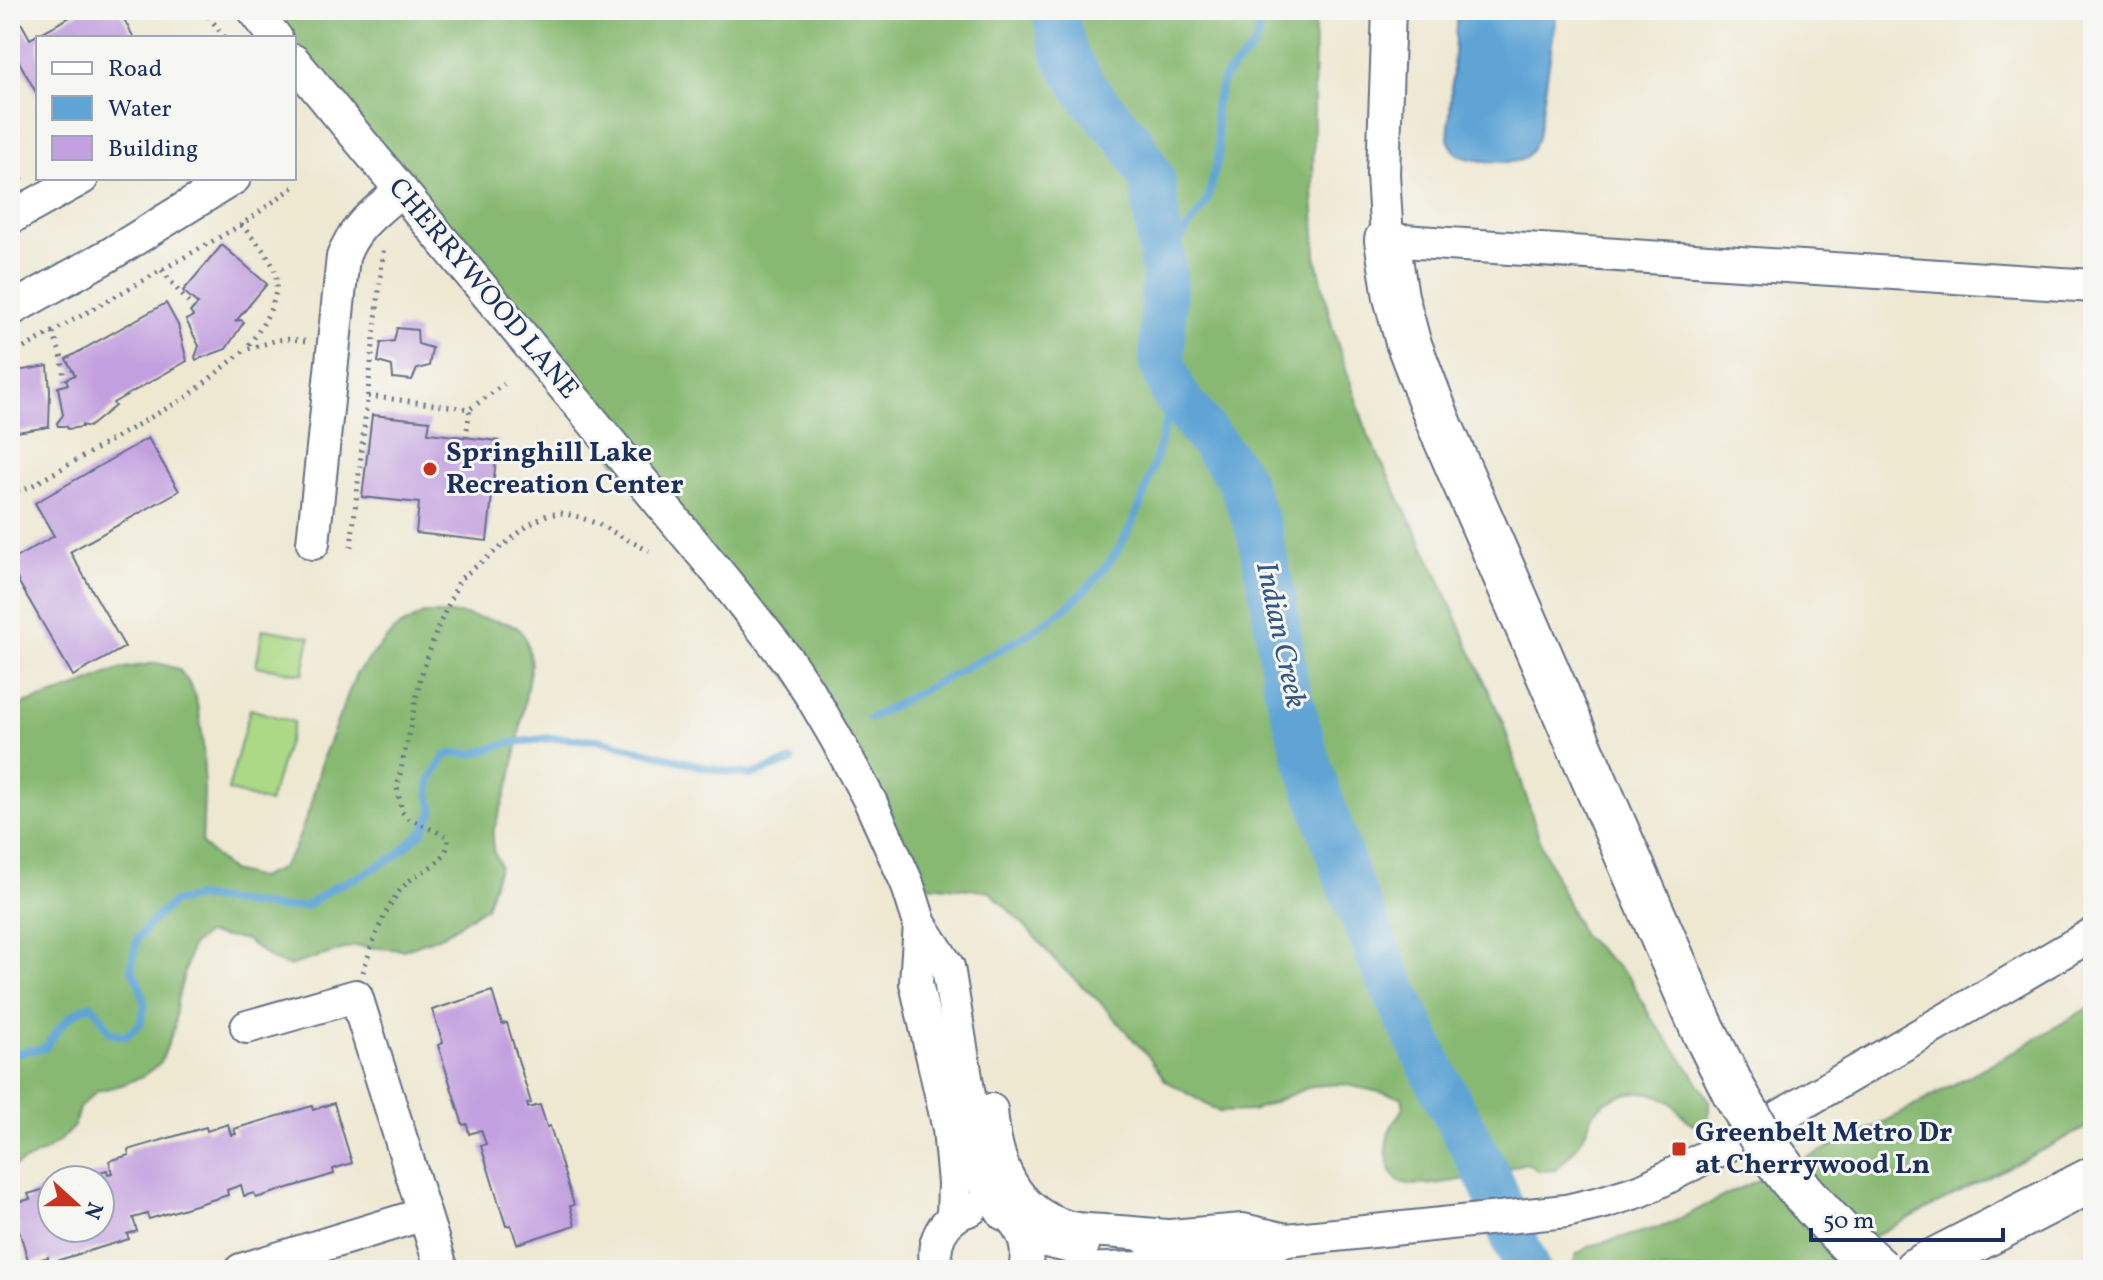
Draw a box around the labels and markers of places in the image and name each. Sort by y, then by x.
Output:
place label: Springhill Lake Recreation Center [446,434,683,505]
marker: Springhill Lake Recreation Center [421,460,439,478]
place label: Greenbelt Metro Dr at Cherrywood Ln [1695,1114,1952,1185]
marker: Greenbelt Metro Dr at Cherrywood Ln [1670,1140,1688,1158]

